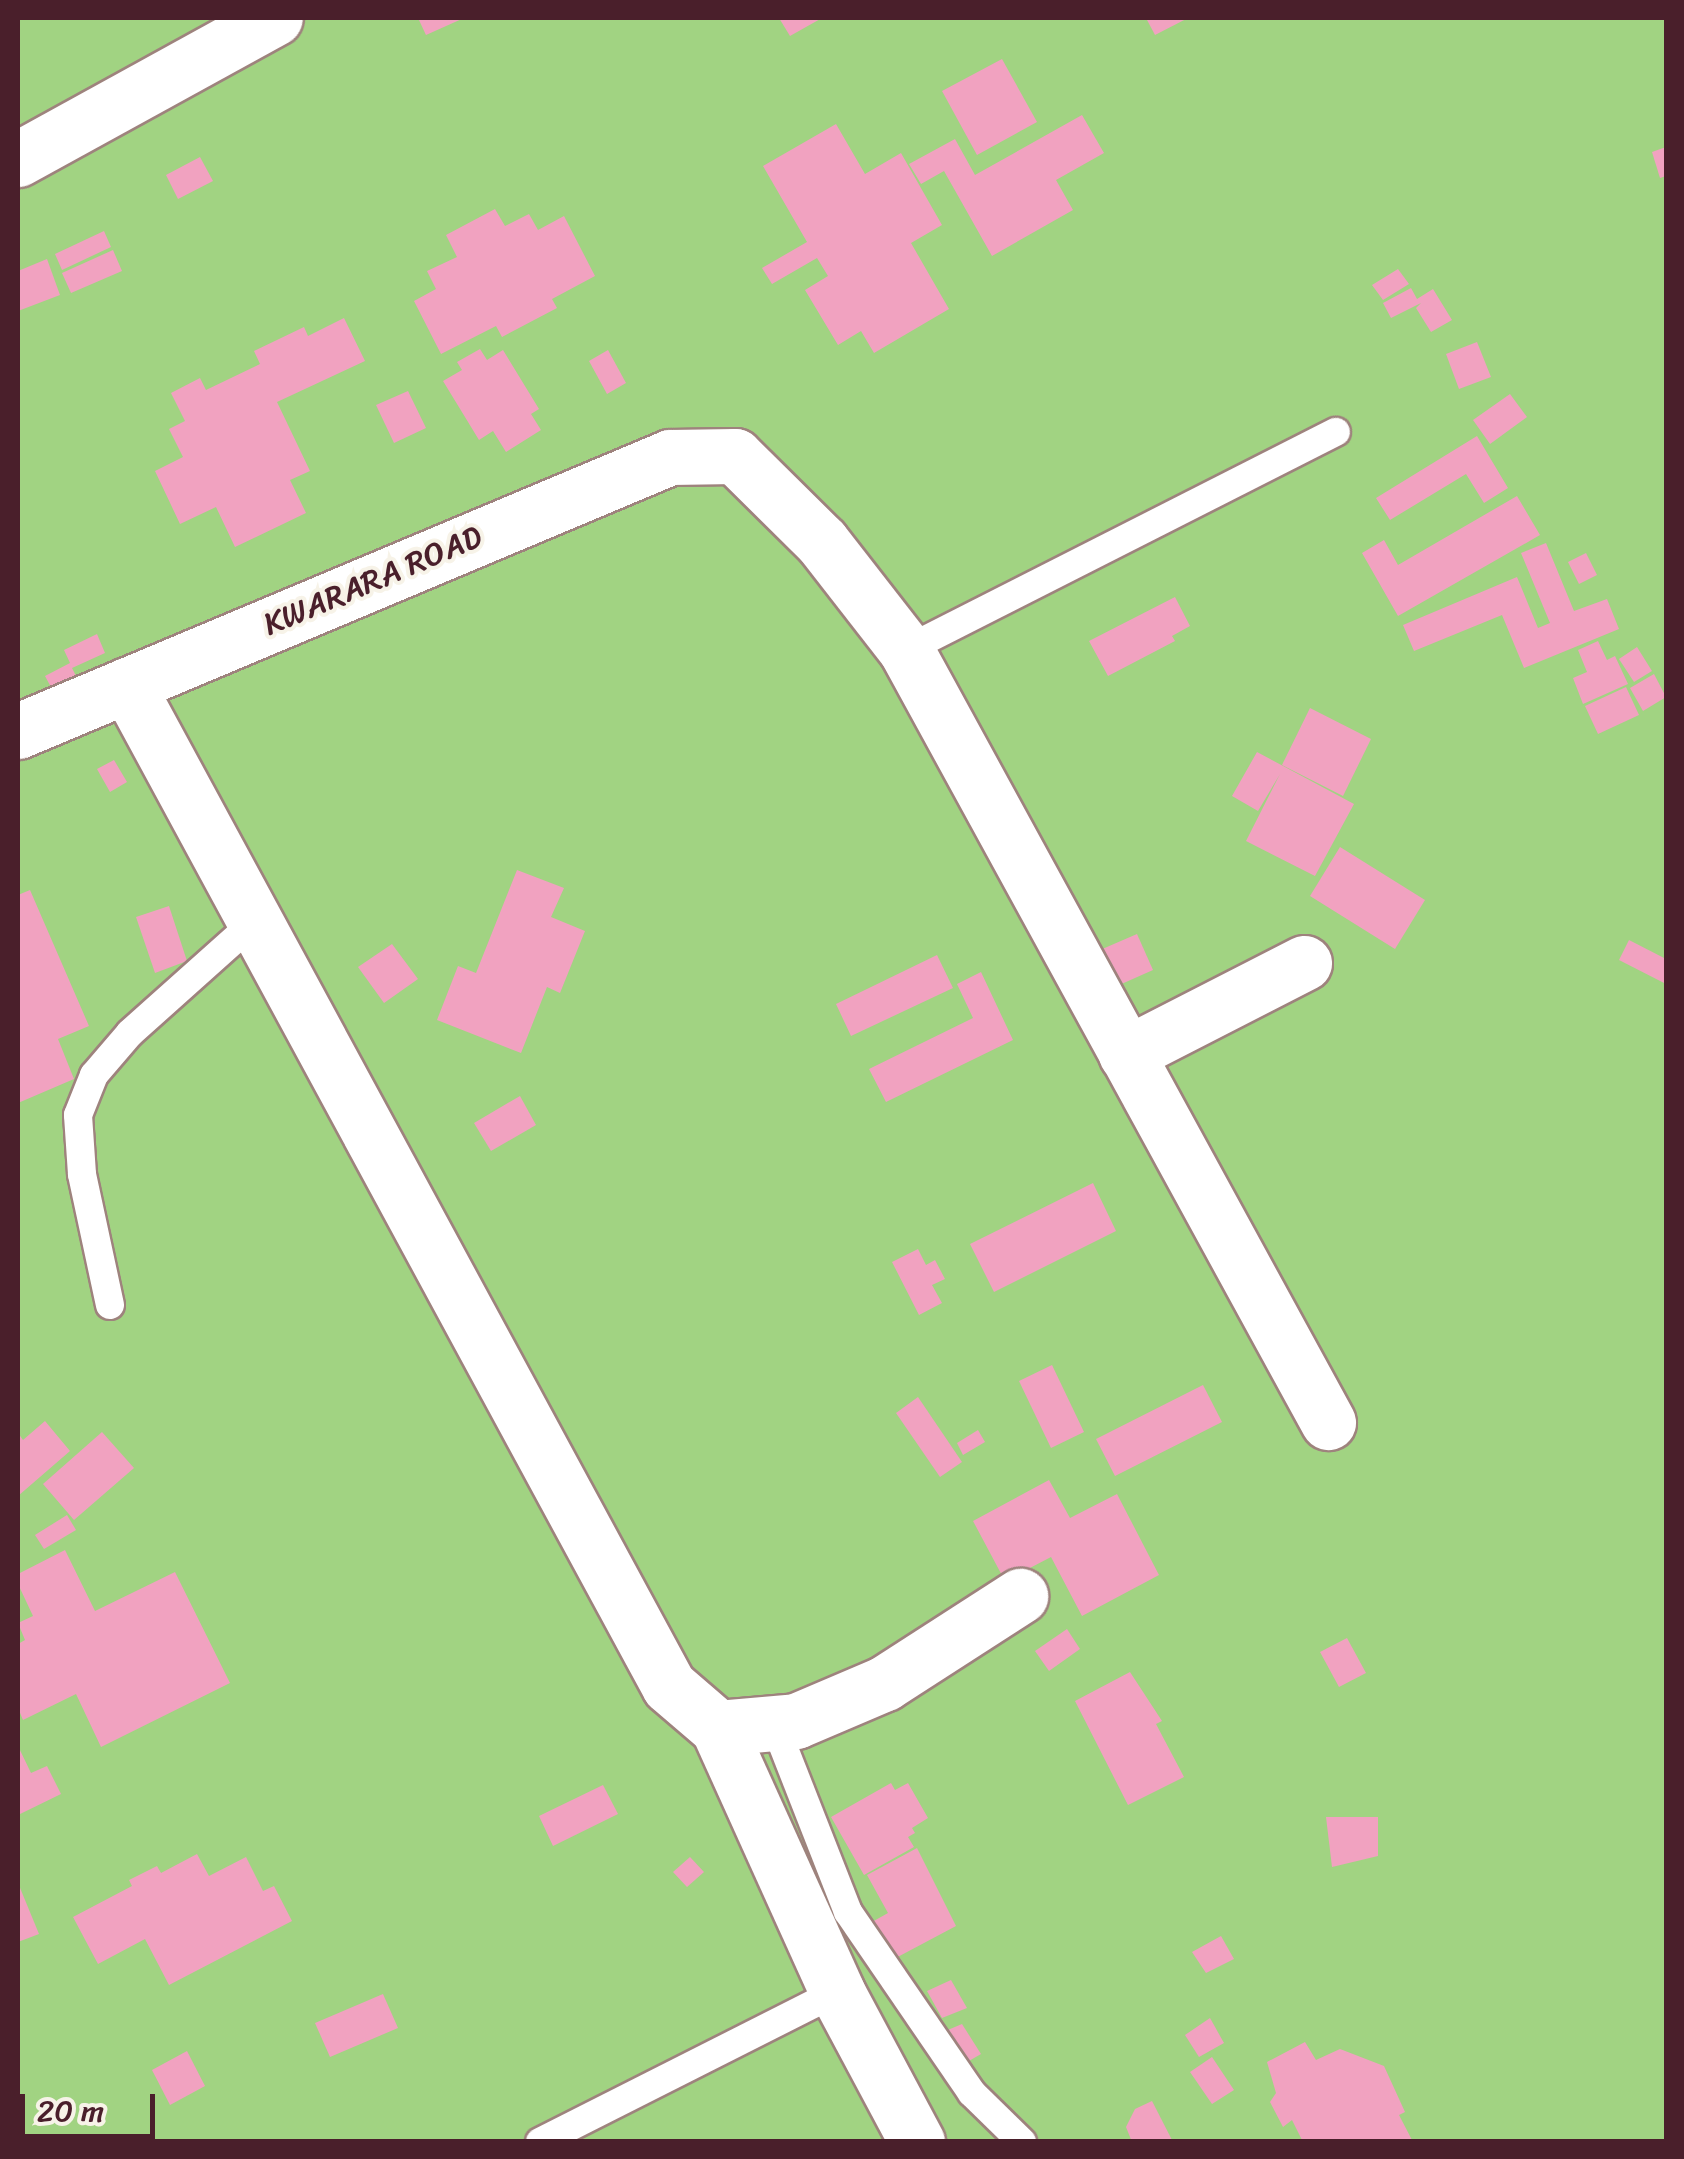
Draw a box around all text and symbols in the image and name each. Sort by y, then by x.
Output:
street label: KWARARA ROAD [258,518,488,644]
scale bar [25,2074,160,2136]
text: 20 m [37,2084,104,2138]

